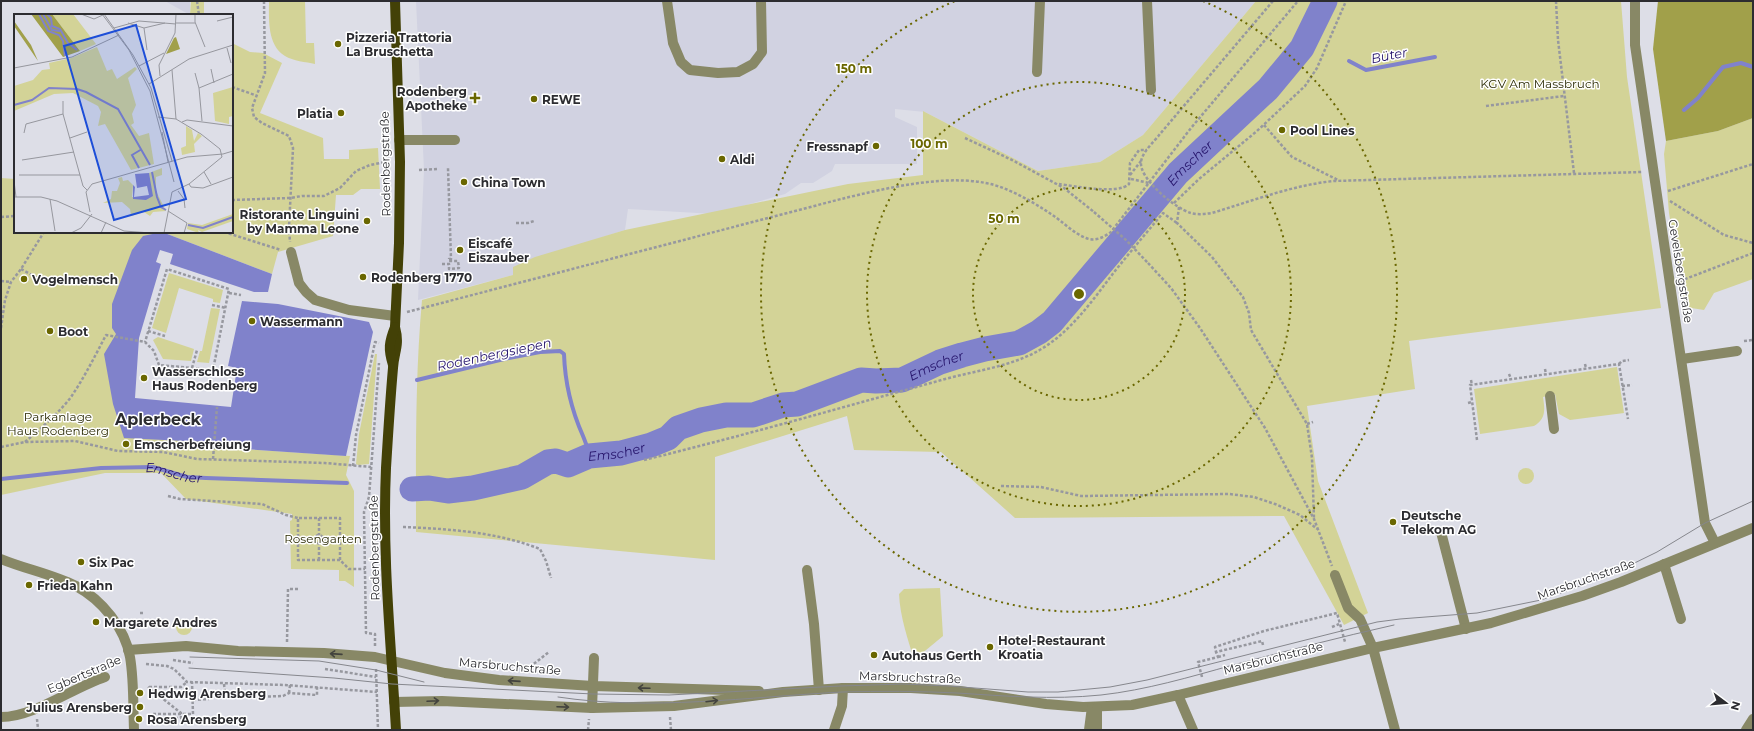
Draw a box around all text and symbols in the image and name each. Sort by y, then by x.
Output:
inset map [14,14,233,233]
place label: Pizzeria Trattoria La Bruschetta [346,30,452,59]
marker: Pizzeria Trattoria La Bruschetta [333,39,343,49]
water label: Büter [1369,44,1409,66]
text: 150 m [836,61,872,76]
park label: KGV Am Massbruch [1480,76,1600,91]
place label: Rodenberg Apotheke [397,84,467,113]
place label: REWE [542,92,581,107]
marker: Rodenberg Apotheke [470,93,480,103]
marker: REWE [529,94,539,104]
place label: Platia [297,106,333,121]
marker: Platia [336,108,346,118]
street label: Rodenbergstraße [377,111,393,217]
place label: Pool Lines [1290,123,1355,138]
marker: Pool Lines [1277,125,1287,135]
text: 100 m [911,136,947,151]
water label: Emscher [1163,136,1216,189]
place label: Fressnapf [806,139,869,154]
marker: Fressnapf [871,141,881,151]
place label: Aldi [729,152,755,167]
marker: Aldi [717,154,727,164]
place label: China Town [472,175,546,190]
marker: China Town [459,177,469,187]
place label: Ristorante Linguini by Mamma Leone [240,207,359,236]
text: 50 m [988,211,1020,226]
marker: Ristorante Linguini by Mamma Leone [362,216,372,226]
street label: Gevelsbergstraße [1665,218,1697,324]
place label: Eiscafé Eiszauber [468,236,529,265]
marker: Eiscafé Eiszauber [455,245,465,255]
place label: Rodenberg 1770 [371,270,472,285]
place label: Vogelmensch [31,272,118,287]
marker: Rodenberg 1770 [358,272,368,282]
marker: Vogelmensch [19,274,29,284]
centre of rings [1072,287,1086,301]
place label: Wassermann [260,314,343,329]
marker: Wassermann [247,316,257,326]
place label: Boot [58,324,89,339]
marker: Boot [45,326,55,336]
water label: Rodenbergsiepen [435,334,553,374]
water label: Emscher [906,347,966,384]
place label: Wasserschloss Haus Rodenberg [152,364,257,393]
marker: Wasserschloss Haus Rodenberg [139,373,149,383]
park label: Parkanlage Haus Rodenberg [7,409,109,438]
district label: Aplerbeck [114,410,202,429]
place label: Emscherbefreiung [134,437,251,452]
marker: Emscherbefreiung [121,439,131,449]
water label: Emscher [587,439,648,464]
water label: Emscher [145,459,203,486]
street label: Rodenbergstraße [366,495,382,601]
place label: Deutsche Telekom AG [1401,508,1476,537]
marker: Deutsche Telekom AG [1388,517,1398,527]
park label: Rosengarten [284,531,362,546]
place label: Six Pac [89,555,134,570]
street label: Marsbruchstraße [1535,555,1637,603]
marker: Six Pac [76,557,86,567]
place label: Frieda Kahn [37,578,113,593]
marker: Frieda Kahn [24,580,34,590]
place label: Margarete Andres [104,615,218,630]
marker: Margarete Andres [91,617,101,627]
place label: Hotel-Restaurant Kroatia [998,633,1106,662]
street label: Marsbruchstraße [1222,638,1324,678]
marker: Hotel-Restaurant Kroatia [985,642,995,652]
place label: Autohaus Gerth [881,648,982,663]
marker: Autohaus Gerth [869,650,879,660]
one-way arrow [330,651,343,658]
street label: Egbertstraße [45,652,123,696]
street label: Marsbruchstraße [458,654,562,678]
street label: Marsbruchstraße [859,668,961,686]
one-way arrow [508,677,521,684]
north arrow [1706,683,1746,723]
one-way arrow [638,684,651,691]
place label: Hedwig Arensberg [148,686,266,701]
marker: Hedwig Arensberg [135,688,145,698]
one-way arrow [705,697,718,705]
one-way arrow [426,698,439,705]
place label: Julius Arensberg [25,700,132,715]
text: N [1728,700,1744,712]
marker: Julius Arensberg [135,702,145,712]
one-way arrow [556,703,569,711]
place label: Rosa Arensberg [147,712,247,727]
marker: Rosa Arensberg [134,714,144,724]

